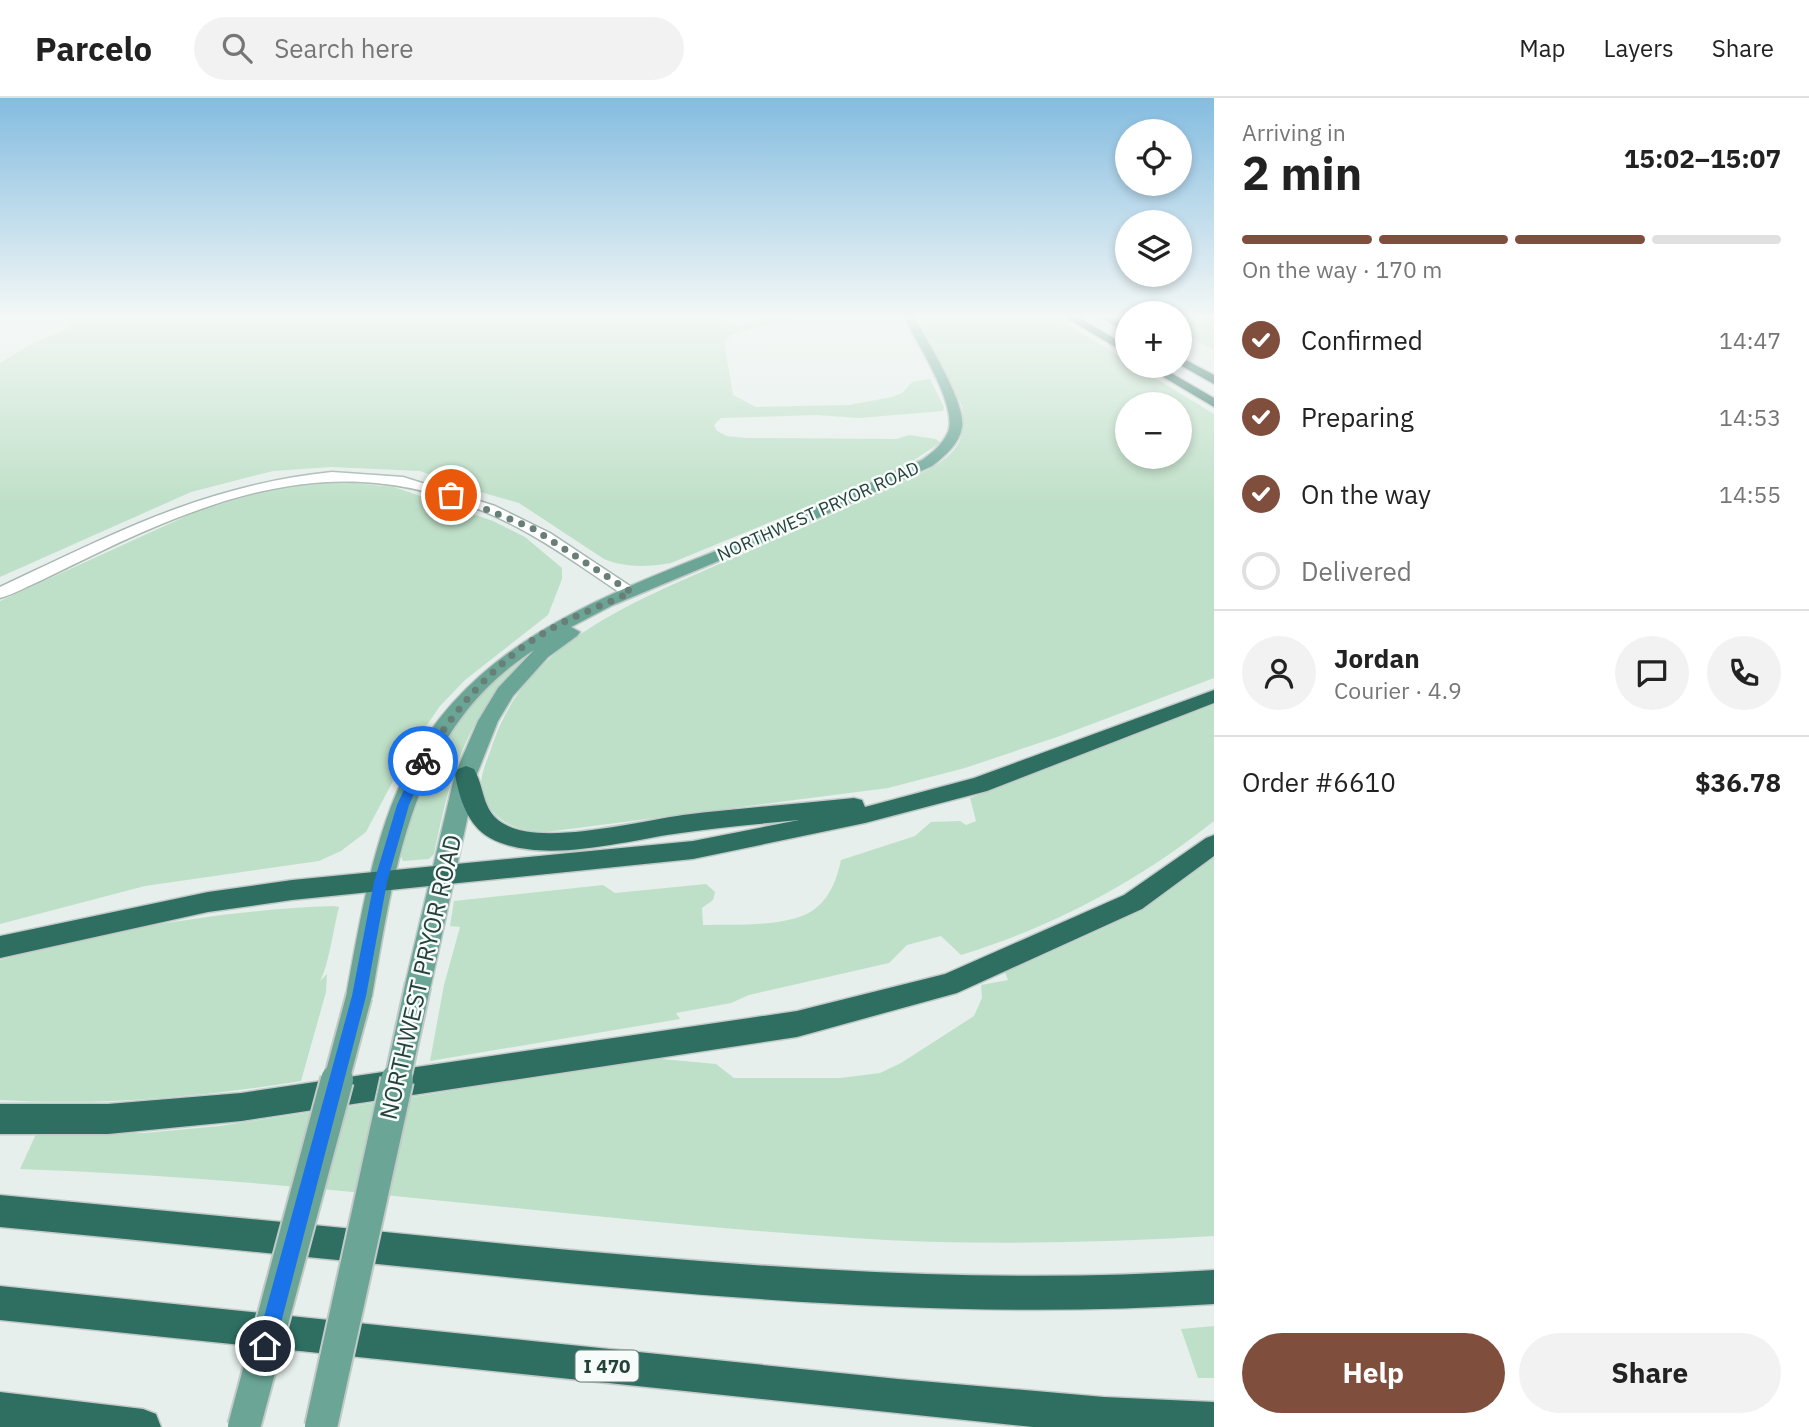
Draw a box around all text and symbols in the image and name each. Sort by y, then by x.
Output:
search box [194,17,684,80]
text: Parcelo [35,27,152,70]
icon: search [218,29,256,67]
text: Search here [274,31,414,65]
text: Map [1519,32,1566,64]
text: Layers [1604,32,1674,64]
text: Share [1712,32,1774,64]
text: Arriving in [1242,117,1346,147]
map controls [1115,119,1192,469]
button: locate [1115,119,1192,196]
text: 15:02–15:07 [1624,141,1781,175]
text: 2 min [1242,143,1362,203]
button: layers [1115,210,1192,287]
text: On the way · 170 m [1242,254,1442,284]
button: + [1115,301,1192,378]
icon: check [1242,321,1280,359]
text: Confirmed [1301,323,1423,357]
text: 14:47 [1719,325,1781,355]
button: − [1115,392,1192,469]
icon: check [1242,398,1280,436]
text: Preparing [1301,400,1414,434]
text: 14:53 [1719,402,1781,432]
street label: NORTHWEST PRYOR ROAD [713,456,923,566]
pin [421,465,481,525]
icon: check [1242,475,1280,513]
icon: bag [432,476,470,514]
text: On the way [1301,477,1431,511]
text: 14:55 [1719,479,1781,509]
text: Delivered [1301,554,1412,588]
button: person [1242,636,1316,710]
button: chat [1615,636,1689,710]
button: phone [1707,636,1781,710]
text: Jordan [1334,641,1420,675]
text: Courier · 4.9 [1334,675,1462,705]
courier [388,726,458,796]
icon: bike [404,742,442,780]
text: Order #6610 [1242,765,1396,799]
text: $36.78 [1695,765,1781,799]
street label: NORTHWEST PRYOR ROAD [372,831,468,1123]
pin [235,1316,295,1376]
icon: home [246,1327,284,1365]
button: Help [1242,1333,1505,1413]
button: Share [1519,1333,1781,1413]
road number: I 470 [576,1350,638,1382]

